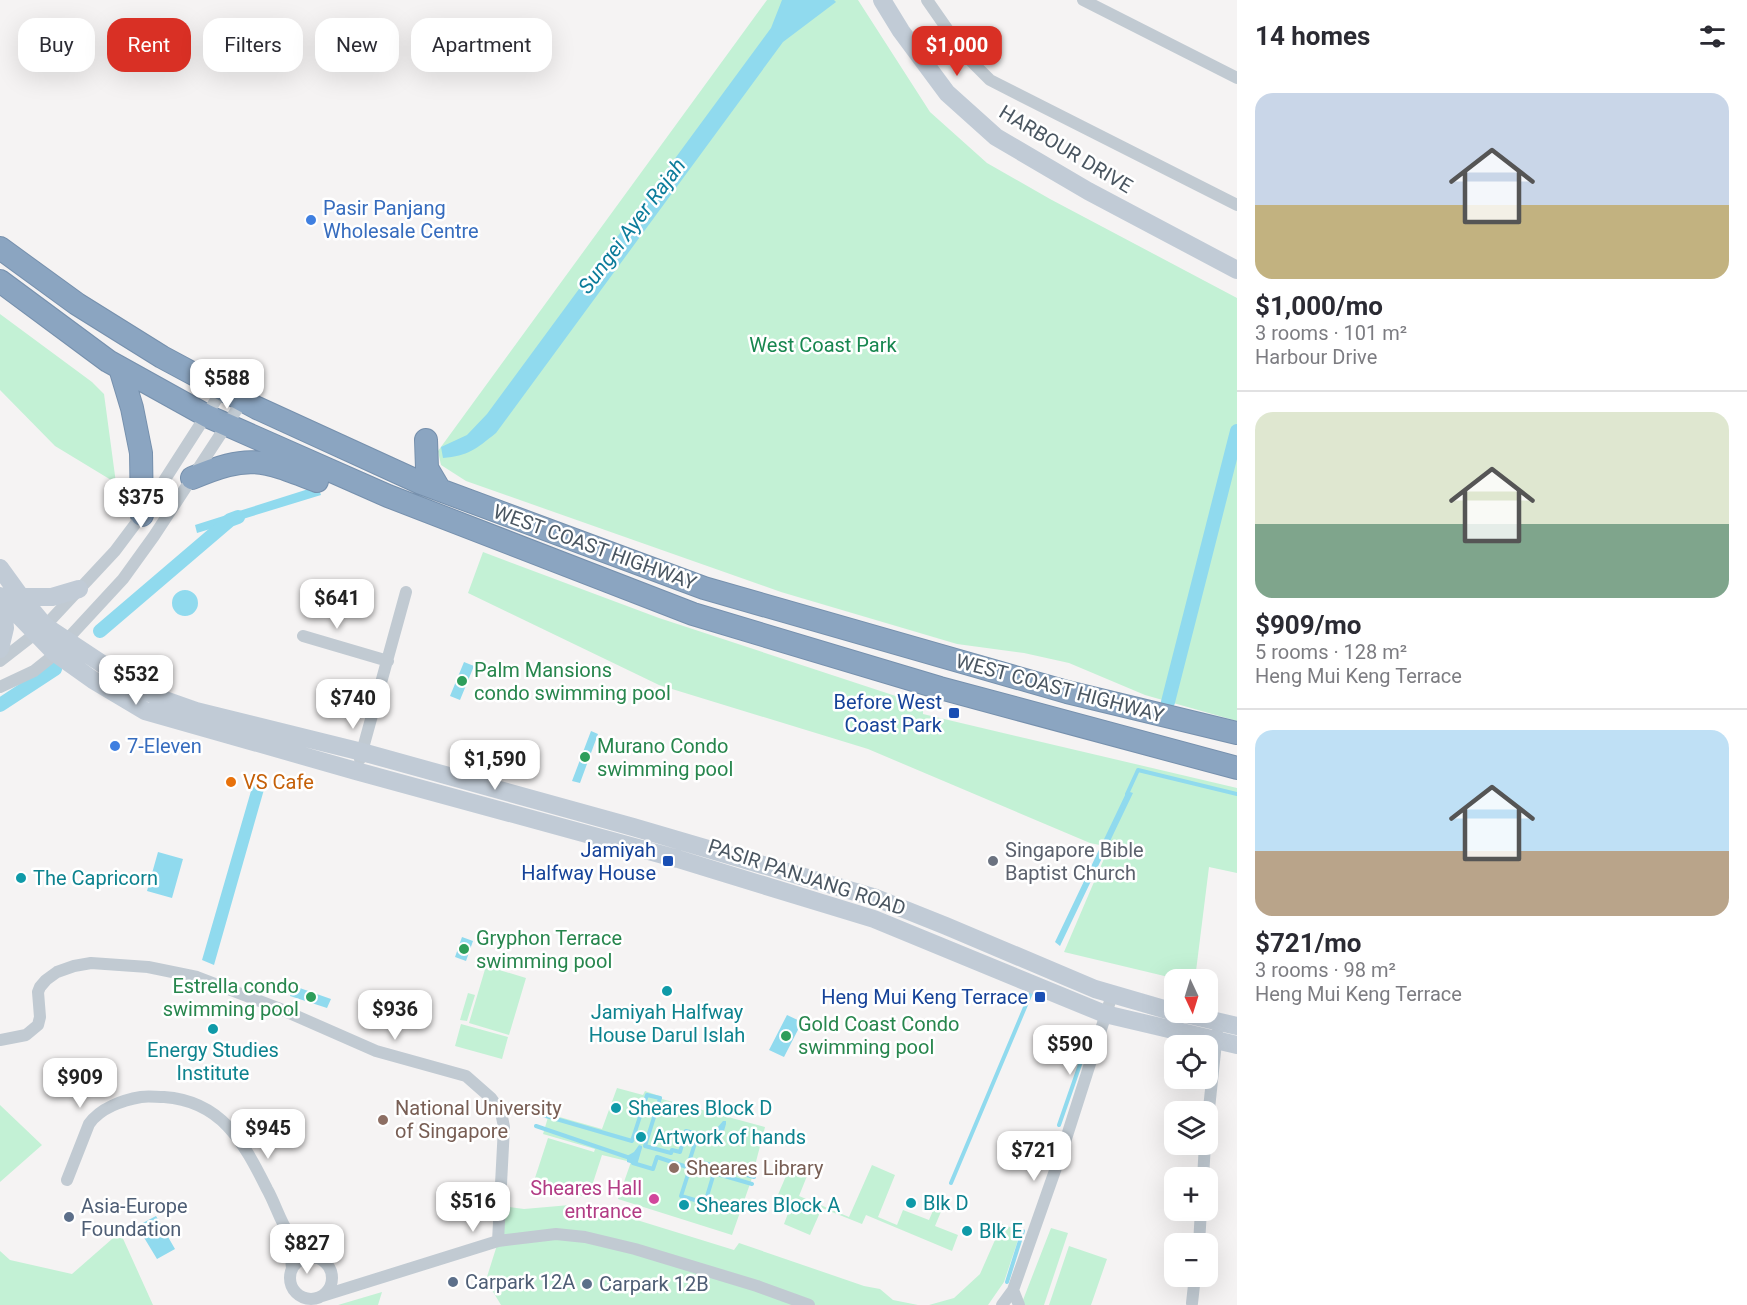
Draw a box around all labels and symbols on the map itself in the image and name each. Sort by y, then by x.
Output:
pin: $1,000 [908,26,1006,77]
street label: HARBOUR DRIVE [995,100,1137,198]
water label: Sungei Ayer Rajah [573,154,691,298]
place label: Pasir Panjang Wholesale Centre [323,196,479,243]
marker: Pasir Panjang Wholesale Centre [304,213,318,227]
park label: West Coast Park [749,333,898,357]
pin: $588 [191,359,263,410]
pin: $375 [105,478,177,529]
street label: WEST COAST HIGHWAY [490,499,700,595]
pin: $641 [301,579,373,630]
street label: WEST COAST HIGHWAY [953,649,1167,727]
pin: $532 [100,655,172,706]
place label: Palm Mansions condo swimming pool [474,658,671,705]
marker: Palm Mansions condo swimming pool [455,674,469,688]
pin: $740 [317,679,389,730]
place label: Before West Coast Park [834,690,943,737]
marker: Before West Coast Park [947,706,961,720]
place label: 7-Eleven [127,734,202,758]
place label: Murano Condo swimming pool [597,734,733,781]
marker: 7-Eleven [108,739,122,753]
pin: $1,590 [446,740,544,791]
marker: Murano Condo swimming pool [578,750,592,764]
place label: VS Cafe [243,770,314,794]
marker: VS Cafe [224,775,238,789]
street label: PASIR PANJANG ROAD [705,834,909,920]
place label: Jamiyah Halfway House [521,838,656,885]
place label: Singapore Bible Baptist Church [1005,838,1144,885]
marker: Jamiyah Halfway House [661,854,675,868]
marker: Singapore Bible Baptist Church [986,854,1000,868]
place label: The Capricorn [33,866,158,890]
marker: The Capricorn [14,871,28,885]
place label: Gryphon Terrace swimming pool [476,926,622,973]
marker: Gryphon Terrace swimming pool [457,942,471,956]
north arrow [1164,969,1218,1023]
place label: Estrella condo swimming pool [163,974,299,1021]
marker: Jamiyah Halfway House Darul Islah [660,984,674,998]
place label: Heng Mui Keng Terrace [821,985,1028,1009]
marker: Estrella condo swimming pool [304,990,318,1004]
pin: $936 [359,990,431,1041]
marker: Heng Mui Keng Terrace [1033,990,1047,1004]
place label: Jamiyah Halfway House Darul Islah [589,1000,745,1047]
place label: Gold Coast Condo swimming pool [798,1012,959,1059]
marker: Energy Studies Institute [206,1022,220,1036]
pin: $590 [1034,1025,1106,1076]
marker: Gold Coast Condo swimming pool [779,1029,793,1043]
place label: Energy Studies Institute [147,1038,279,1085]
pin: $909 [44,1058,116,1109]
place label: National University of Singapore [395,1096,562,1143]
place label: Sheares Block D [628,1096,772,1120]
marker: Sheares Block D [609,1101,623,1115]
pin: $945 [232,1109,304,1160]
marker: National University of Singapore [376,1113,390,1127]
place label: Artwork of hands [653,1125,806,1149]
marker: Artwork of hands [634,1130,648,1144]
pin: $721 [998,1131,1070,1182]
place label: Sheares Library [686,1156,824,1180]
marker: Sheares Library [667,1161,681,1175]
place label: Sheares Hall entrance [530,1176,642,1223]
pin: $516 [437,1182,509,1233]
place label: Blk D [923,1191,969,1215]
marker: Sheares Hall entrance [647,1192,661,1206]
place label: Sheares Block A [696,1193,840,1217]
place label: Asia-Europe Foundation [81,1194,188,1241]
marker: Blk D [904,1196,918,1210]
marker: Sheares Block A [677,1198,691,1212]
marker: Asia-Europe Foundation [62,1210,76,1224]
place label: Blk E [979,1219,1023,1243]
pin: $827 [271,1224,343,1275]
marker: Blk E [960,1224,974,1238]
place label: Carpark 12A [465,1270,575,1294]
place label: Carpark 12B [599,1272,709,1296]
marker: Carpark 12A [446,1275,460,1289]
marker: Carpark 12B [580,1277,594,1291]

